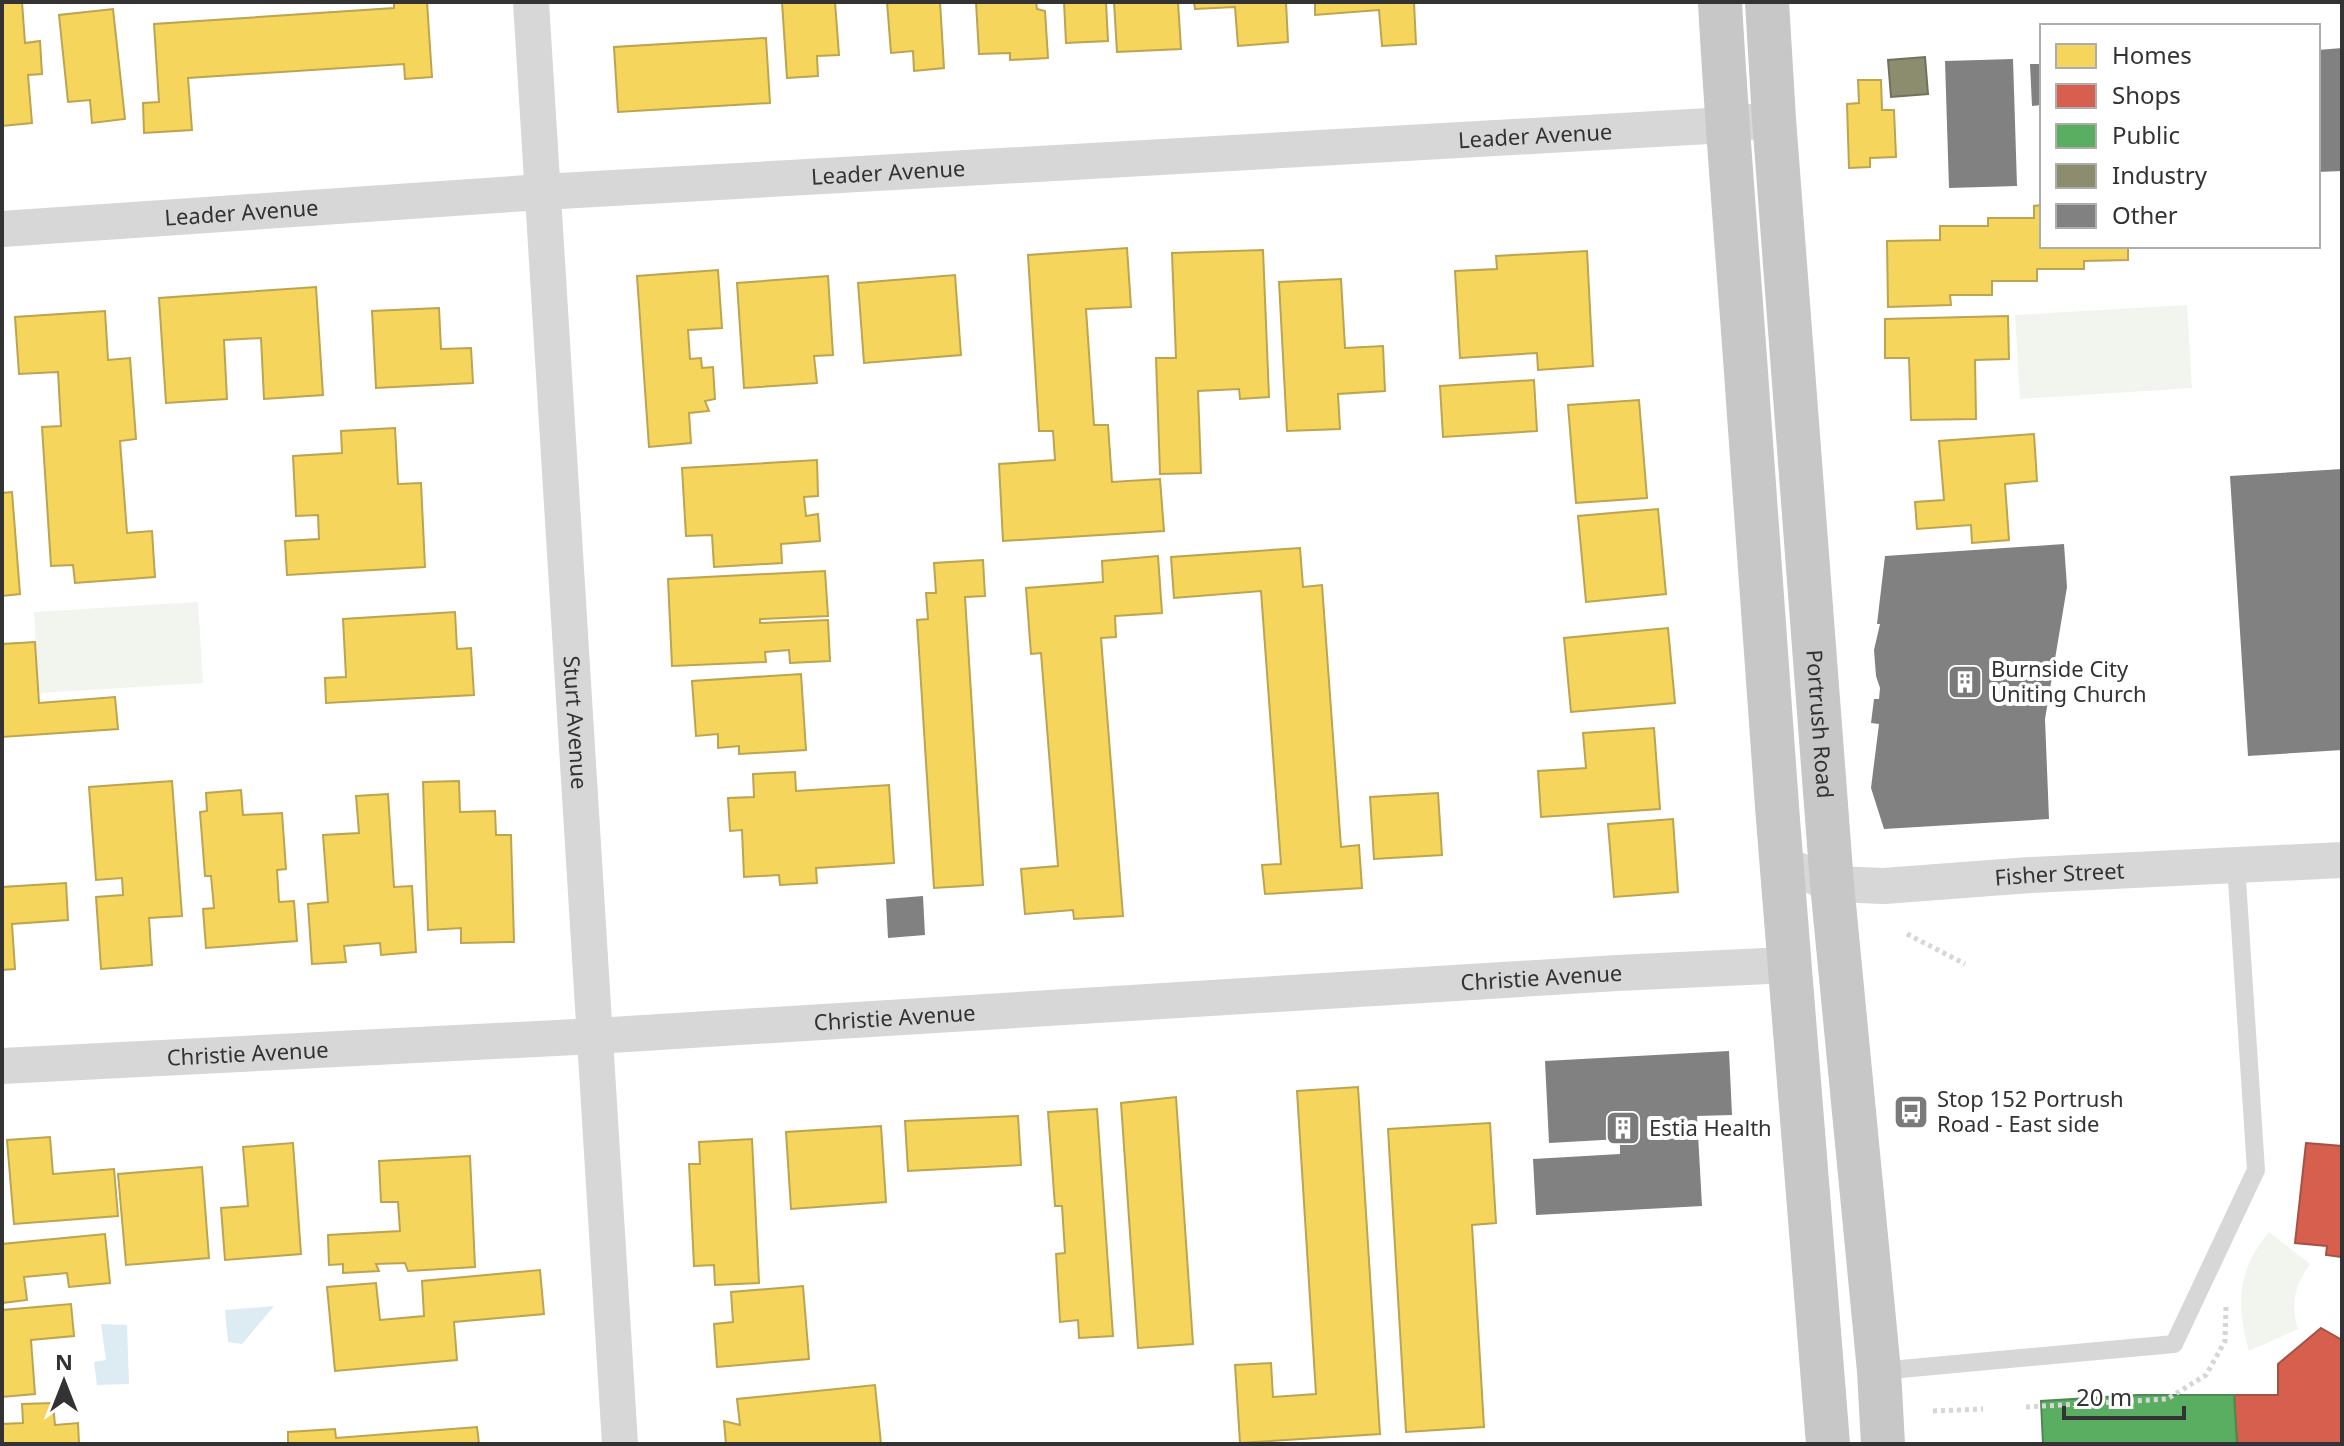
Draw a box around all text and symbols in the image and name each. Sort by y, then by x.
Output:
legend [2040,24,2320,248]
text: Homes [2112,38,2192,71]
text: Shops [2112,78,2181,111]
street label: Leader Avenue [1457,115,1613,154]
text: Public [2112,118,2180,151]
street label: Leader Avenue [810,152,966,191]
text: Industry [2112,158,2208,191]
street label: Leader Avenue [163,191,319,232]
text: Other [2112,198,2178,231]
street label: Portrush Road [1800,648,1841,799]
place label: Burnside City Uniting Church [1991,653,2147,708]
street label: Sturt Avenue [557,655,596,790]
building icon: Burnside City Uniting Church [1946,663,1984,701]
street label: Fisher Street [1993,854,2125,892]
street label: Christie Avenue [1460,957,1623,997]
street label: Christie Avenue [813,997,976,1036]
street label: Christie Avenue [166,1033,329,1072]
place label: Stop 152 Portrush Road - East side [1937,1083,2124,1138]
bus stop icon: Stop 152 Portrush Road - East side [1892,1093,1930,1131]
building icon: Estia Health [1604,1109,1642,1147]
place label: Estia Health [1649,1112,1772,1142]
north arrow [24,1342,104,1422]
text: N [55,1346,73,1376]
scale bar [2064,1370,2184,1420]
text: 20 m [2076,1380,2132,1413]

